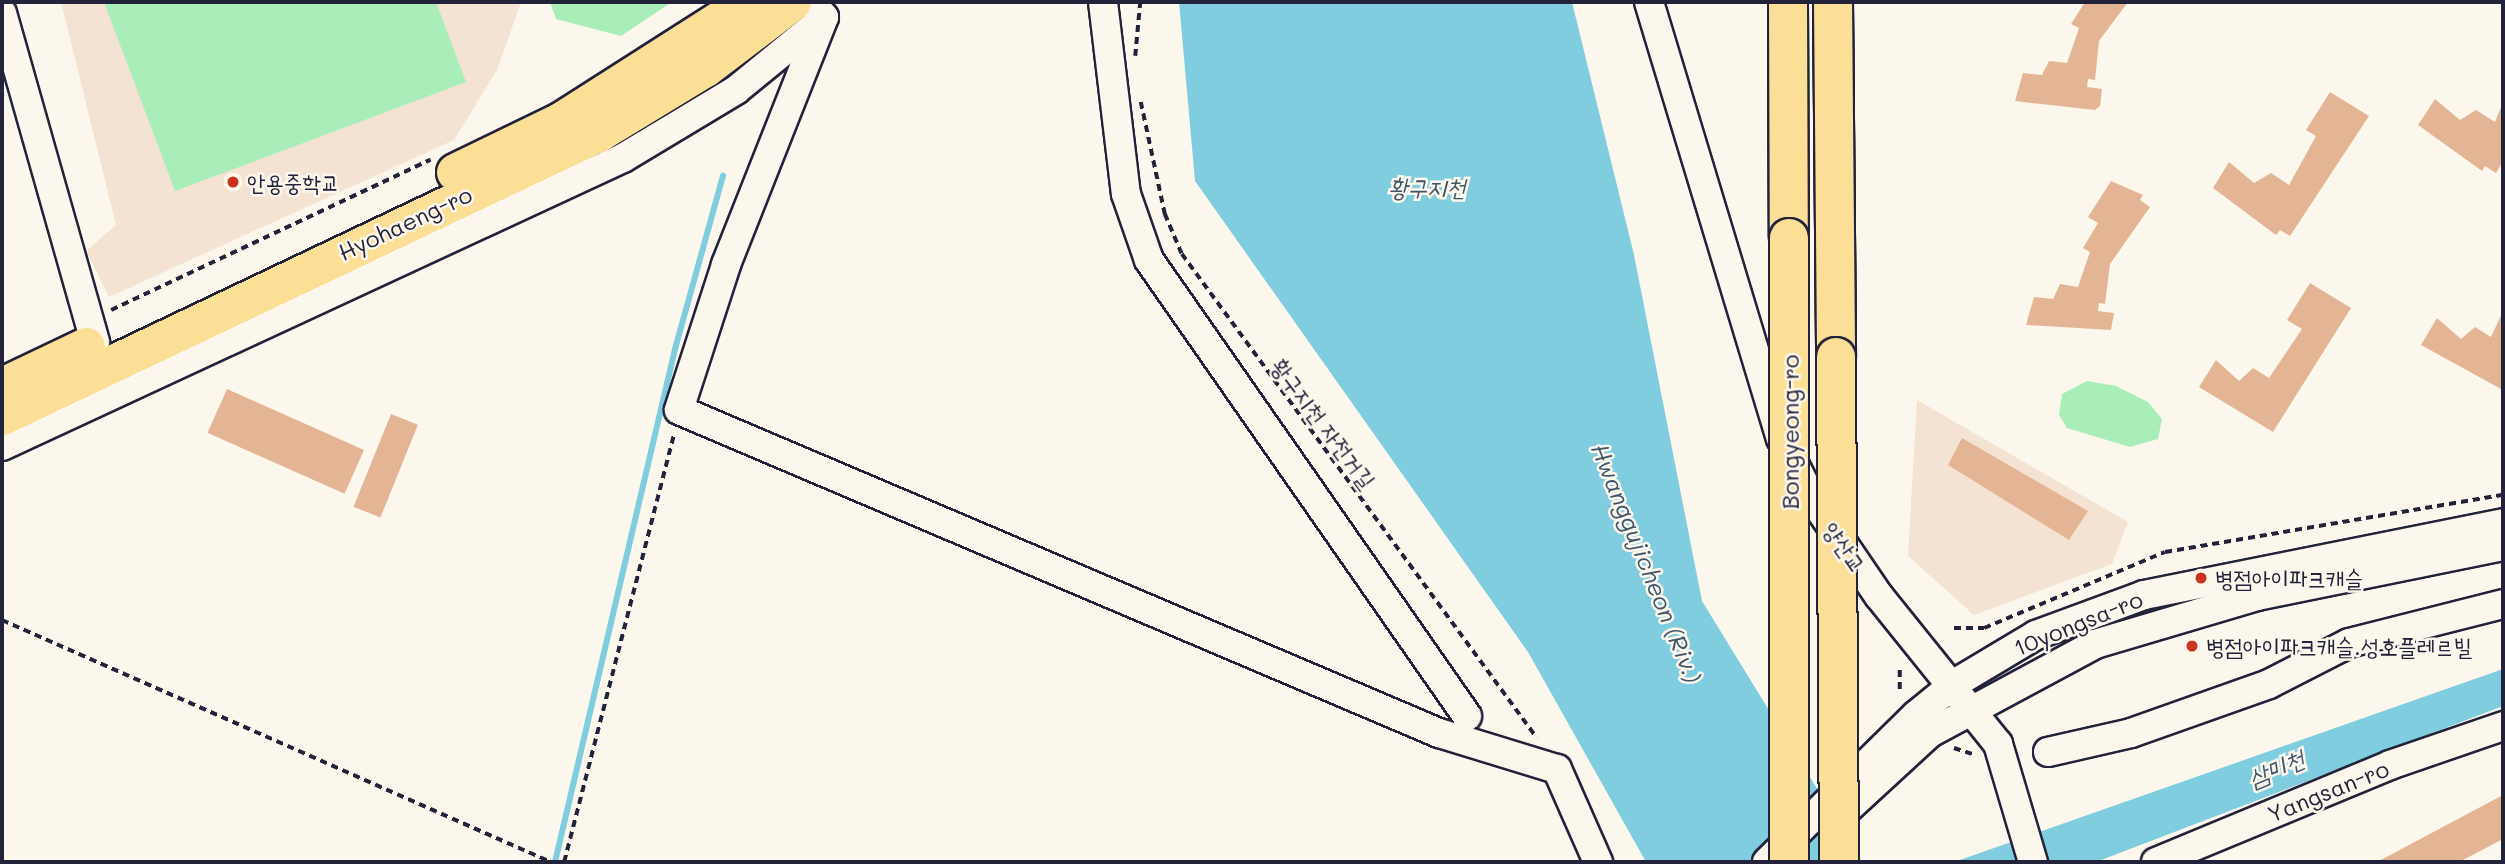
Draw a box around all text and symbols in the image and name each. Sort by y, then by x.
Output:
place label: 안용중학교 [247,168,340,196]
water label: 황구지천 [1388,173,1466,201]
marker: 안용중학교 [225,174,241,190]
street label: Hyohaeng-ro [334,180,476,266]
street label: 황구지천 자전거길 [1266,353,1382,493]
street label: Bongyeong-ro [1776,355,1804,509]
water label: Hwanggujicheon (Riv.) [1586,439,1708,687]
street label: 양산교 [1818,516,1872,578]
place label: 병점아이파크캐슬 [2215,564,2363,592]
marker: 병점아이파크캐슬 [2193,570,2209,586]
street label: 10yongsa-ro [2010,585,2146,661]
place label: 병점아이파크캐슬.성호플레르빌 [2206,632,2472,660]
marker: 병점아이파크캐슬.성호플레르빌 [2184,638,2200,654]
water label: 삼미천 [2244,743,2308,793]
street label: Yangsan-ro [2263,754,2393,828]

